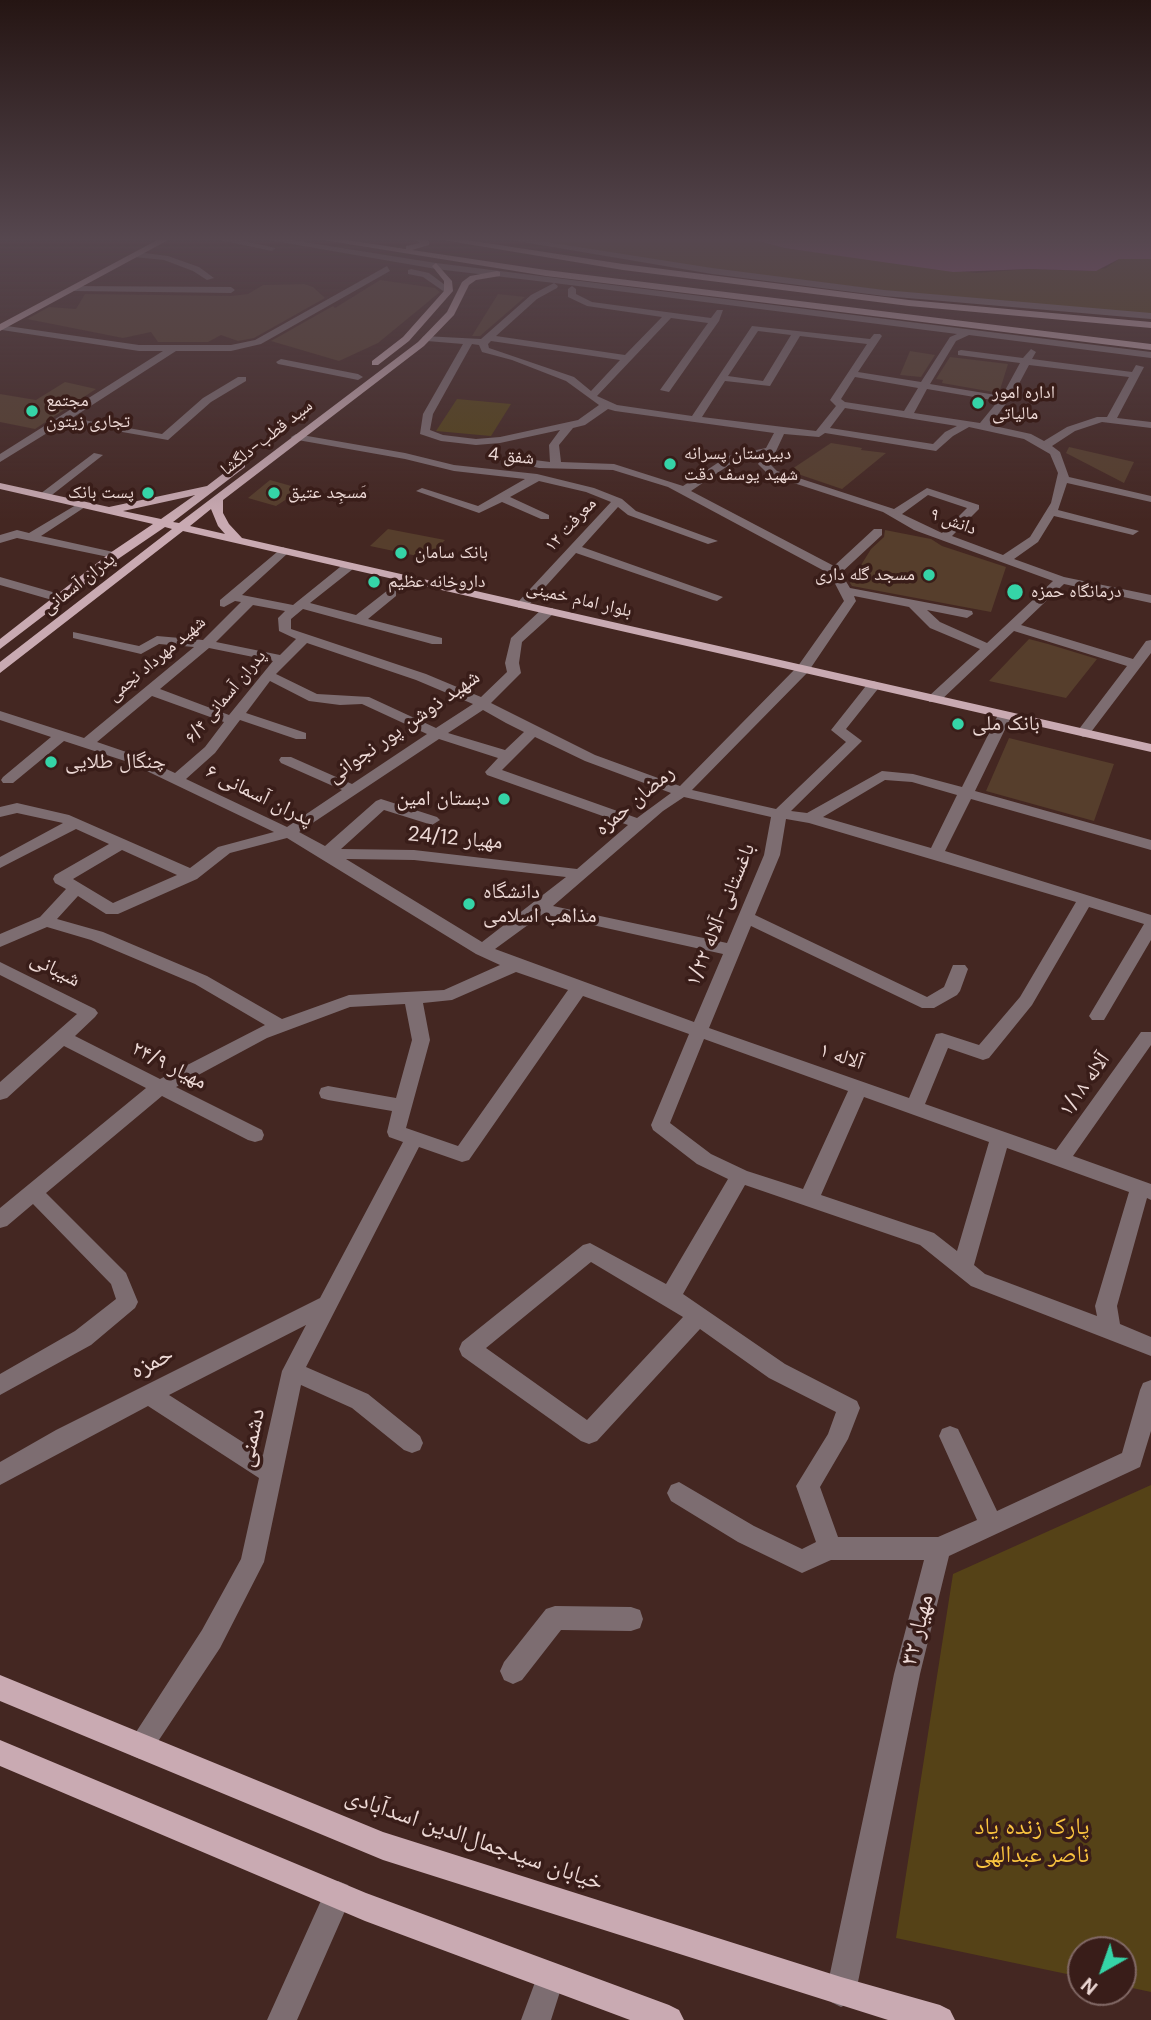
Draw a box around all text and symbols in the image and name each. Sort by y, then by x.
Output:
place label: اداره امور مالیاتی [992,382,1055,424]
place label: مجتمع تجاری زیتون [46,390,130,432]
street label: سید قطب-دلگشا [217,395,317,481]
marker: اداره امور مالیاتی [970,395,986,411]
marker: مجتمع تجاری زیتون [24,403,40,419]
place label: دبیرستان پسرانه شهید یوسف دقت [684,443,798,486]
street label: شفق 4 [487,444,535,470]
marker: دبیرستان پسرانه شهید یوسف دقت [662,456,678,472]
place label: پست بانک [68,482,134,504]
place label: مَسجِد عتیق [288,482,367,504]
marker: پست بانک [140,485,156,501]
marker: مَسجِد عتیق [266,485,282,501]
street label: معرفت ۱۲ [541,493,601,557]
street label: دانش ۹ [927,504,979,540]
place label: بانک سامان [415,542,488,564]
marker: بانک سامان [393,545,409,561]
street label: پدران آسمانی [38,549,120,619]
place label: مسجد گله داری [815,564,915,586]
marker: مسجد گله داری [921,567,937,583]
place label: داروخانه عظیم [388,571,485,593]
marker: داروخانه عظیم [366,574,382,590]
street label: بلوار امام خمینی [524,577,634,623]
place label: درمانگاه حمزه [1031,581,1122,603]
marker: درمانگاه حمزه [1005,582,1025,602]
street label: شهید مهرداد نجمی [104,612,210,706]
street label: پدران آسمانی ۶/۴ [181,646,271,748]
street label: شهید ذوشن پور نجوانی [323,665,485,789]
place label: بانک ملى [972,711,1040,737]
marker: بانک ملى [950,716,966,732]
place label: چنگال طلایی [65,749,166,775]
marker: چنگال طلایی [43,754,59,770]
street label: پدران آسمانی ۶ [201,759,317,833]
street label: رمضان حمزه [590,760,680,842]
place label: دبستان امین [396,786,490,812]
marker: دبستان امین [496,791,512,807]
street label: مهیار 24/12 [406,822,504,856]
street label: باغستانی-آلاله ۱/۲۲ [681,840,761,990]
place label: دانشگاه مذاهب اسلامی [483,879,597,929]
marker: دانشگاه مذاهب اسلامی [461,896,477,912]
street label: شیبانی [26,947,84,993]
street label: مهیار ۲۴/۹ [127,1036,211,1096]
street label: آلاله ۱ [816,1038,866,1076]
street label: آلاله ۱/۱۸ [1054,1048,1116,1122]
street label: حمزه [126,1340,178,1386]
street label: دشمنی [232,1406,272,1470]
street label: مهیار ۳۲ [895,1592,941,1668]
street label: خیابان سیدجمال‌الدین اسدآبادی [341,1782,607,1898]
park label: پارک زنده یاد ناصر عبدالهی [975,1814,1089,1870]
north arrow [1067,1936,1137,2006]
text: N [1076,1972,1103,2000]

